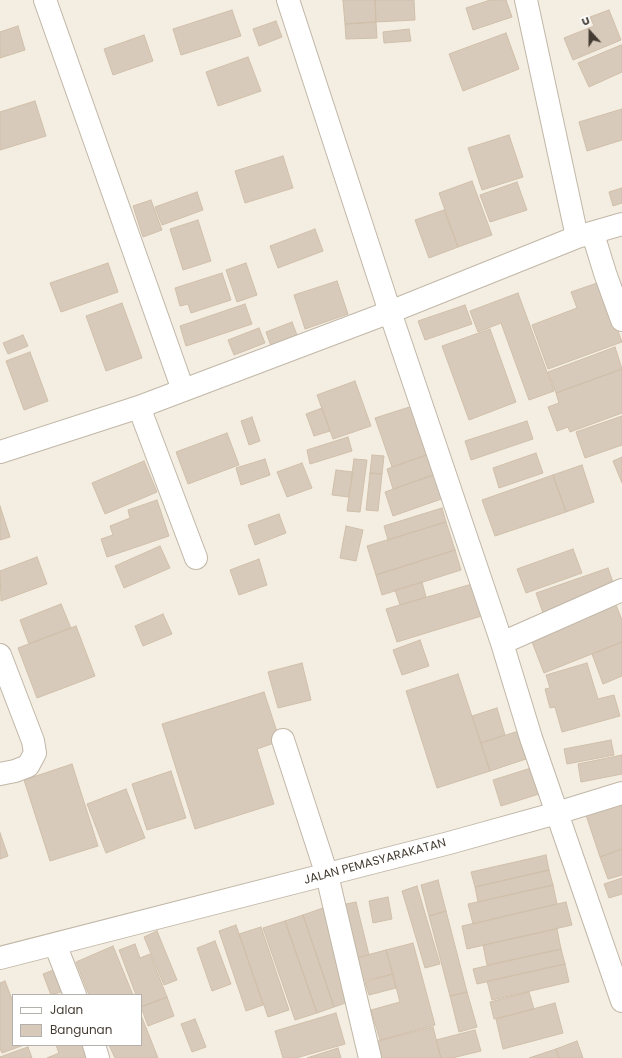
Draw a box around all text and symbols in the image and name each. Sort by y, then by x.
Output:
north arrow [570,12,610,52]
text: U [579,12,592,30]
street label: JALAN PEMASYARAKATAN [302,836,448,888]
legend [12,994,142,1046]
text: Jalan [50,1001,83,1018]
text: Bangunan [50,1021,112,1038]

